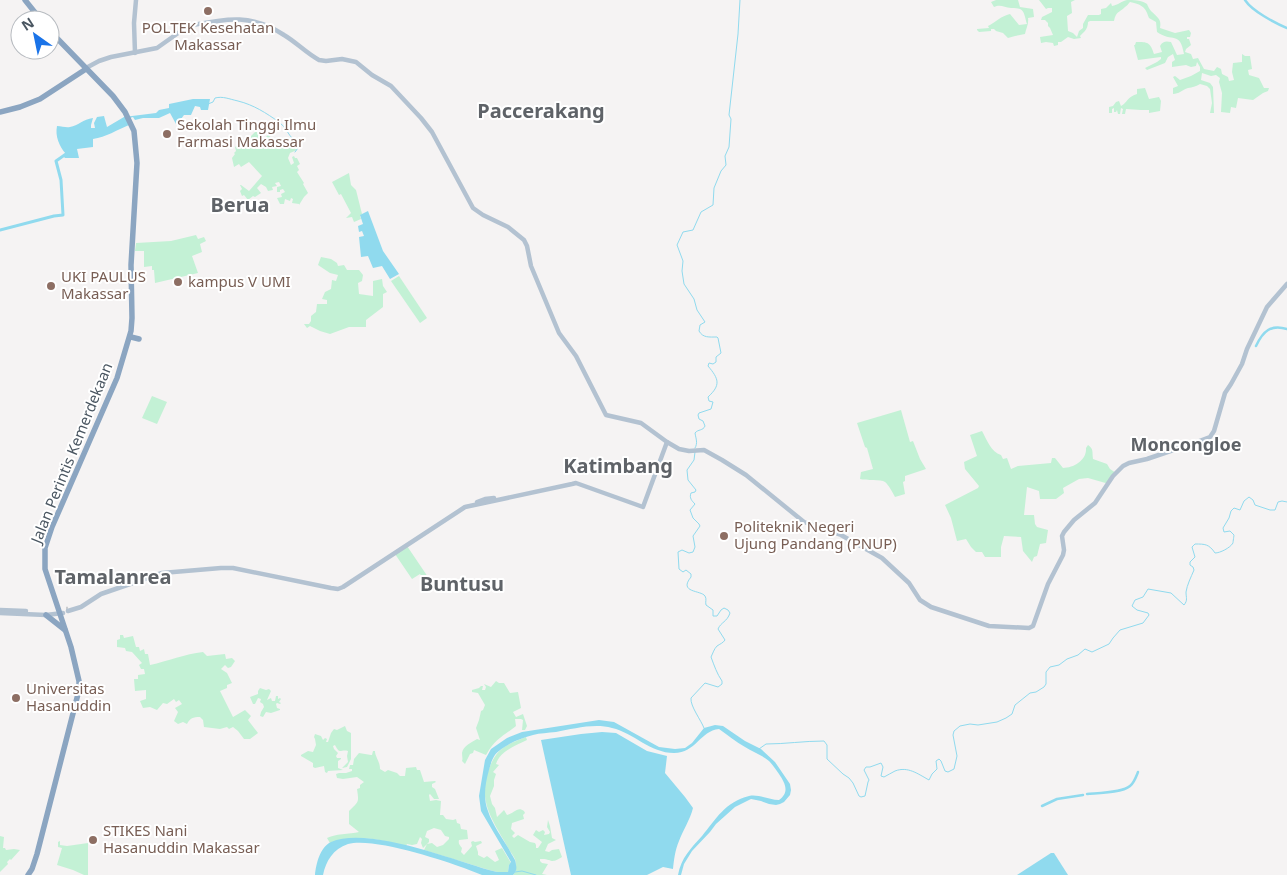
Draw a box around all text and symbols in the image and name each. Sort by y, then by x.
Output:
marker: POLTEK Kesehatan Makassar [202,5,214,17]
north arrow [10,10,60,60]
text: N [18,13,38,35]
place label: POLTEK Kesehatan Makassar [142,17,274,54]
district label: Paccerakang [477,97,605,124]
place label: Sekolah Tinggi Ilmu Farmasi Makassar [177,114,316,151]
marker: Sekolah Tinggi Ilmu Farmasi Makassar [161,128,173,140]
district label: Berua [210,191,270,218]
place label: UKI PAULUS Makassar [61,266,146,303]
place label: kampus V UMI [188,271,291,291]
marker: kampus V UMI [172,276,184,288]
marker: UKI PAULUS Makassar [45,280,57,292]
street label: Jalan Perintis Kemerdekaan [25,359,117,548]
district label: Moncongloe [1131,432,1241,456]
district label: Katimbang [563,452,673,479]
place label: Politeknik Negeri Ujung Pandang (PNUP) [734,516,897,553]
marker: Politeknik Negeri Ujung Pandang (PNUP) [718,530,730,542]
district label: Tamalanrea [55,563,171,590]
district label: Buntusu [420,570,504,597]
place label: Universitas Hasanuddin [26,678,111,715]
marker: Universitas Hasanuddin [10,692,22,704]
place label: STIKES Nani Hasanuddin Makassar [103,820,260,857]
marker: STIKES Nani Hasanuddin Makassar [87,834,99,846]

